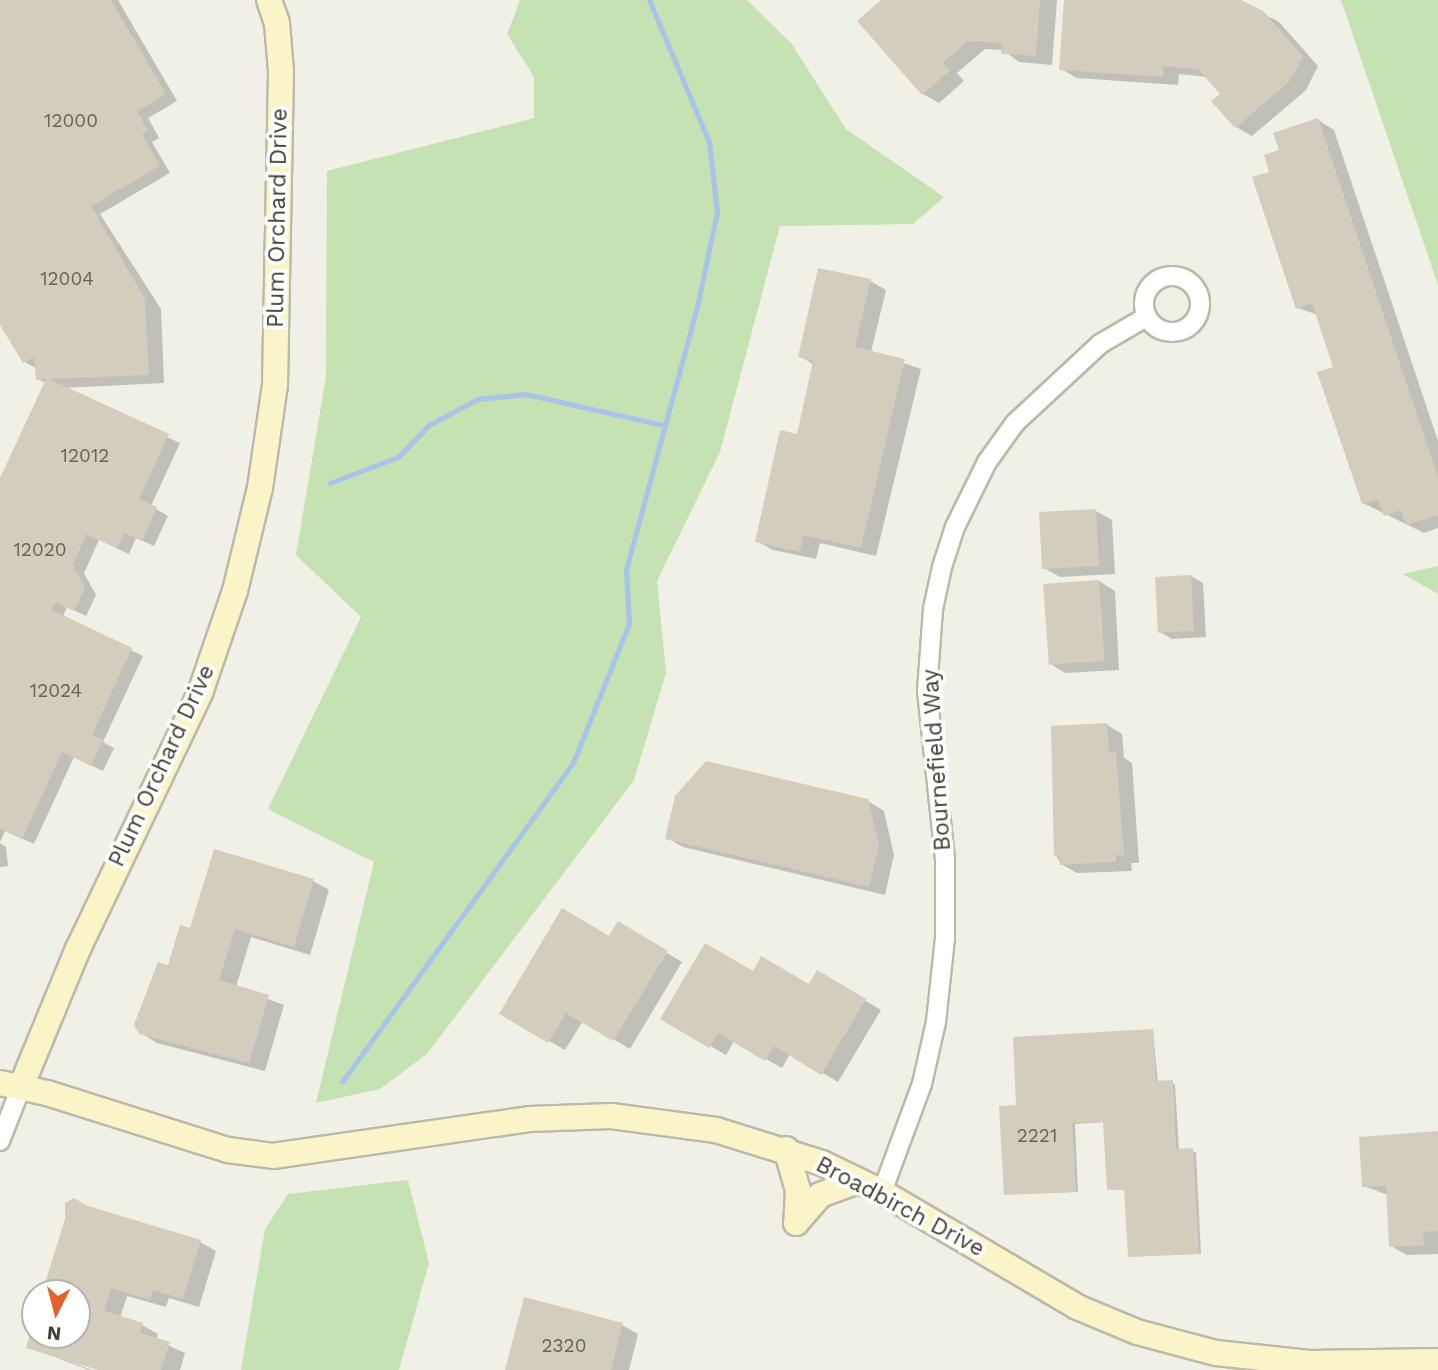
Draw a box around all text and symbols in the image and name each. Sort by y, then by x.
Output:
street label: Plum Orchard Drive [262,108,294,328]
house number: 12000 [44,110,98,132]
house number: 12004 [40,268,94,290]
house number: 12012 [61,445,109,467]
house number: 12020 [13,539,67,561]
street label: Plum Orchard Drive [103,661,221,871]
street label: Bournefield Way [917,668,957,852]
house number: 12024 [30,680,82,702]
house number: 2221 [1017,1125,1057,1147]
street label: Broadbirch Drive [811,1151,989,1263]
north arrow [21,1279,91,1349]
text: N [46,1321,62,1346]
house number: 2320 [541,1335,587,1357]

